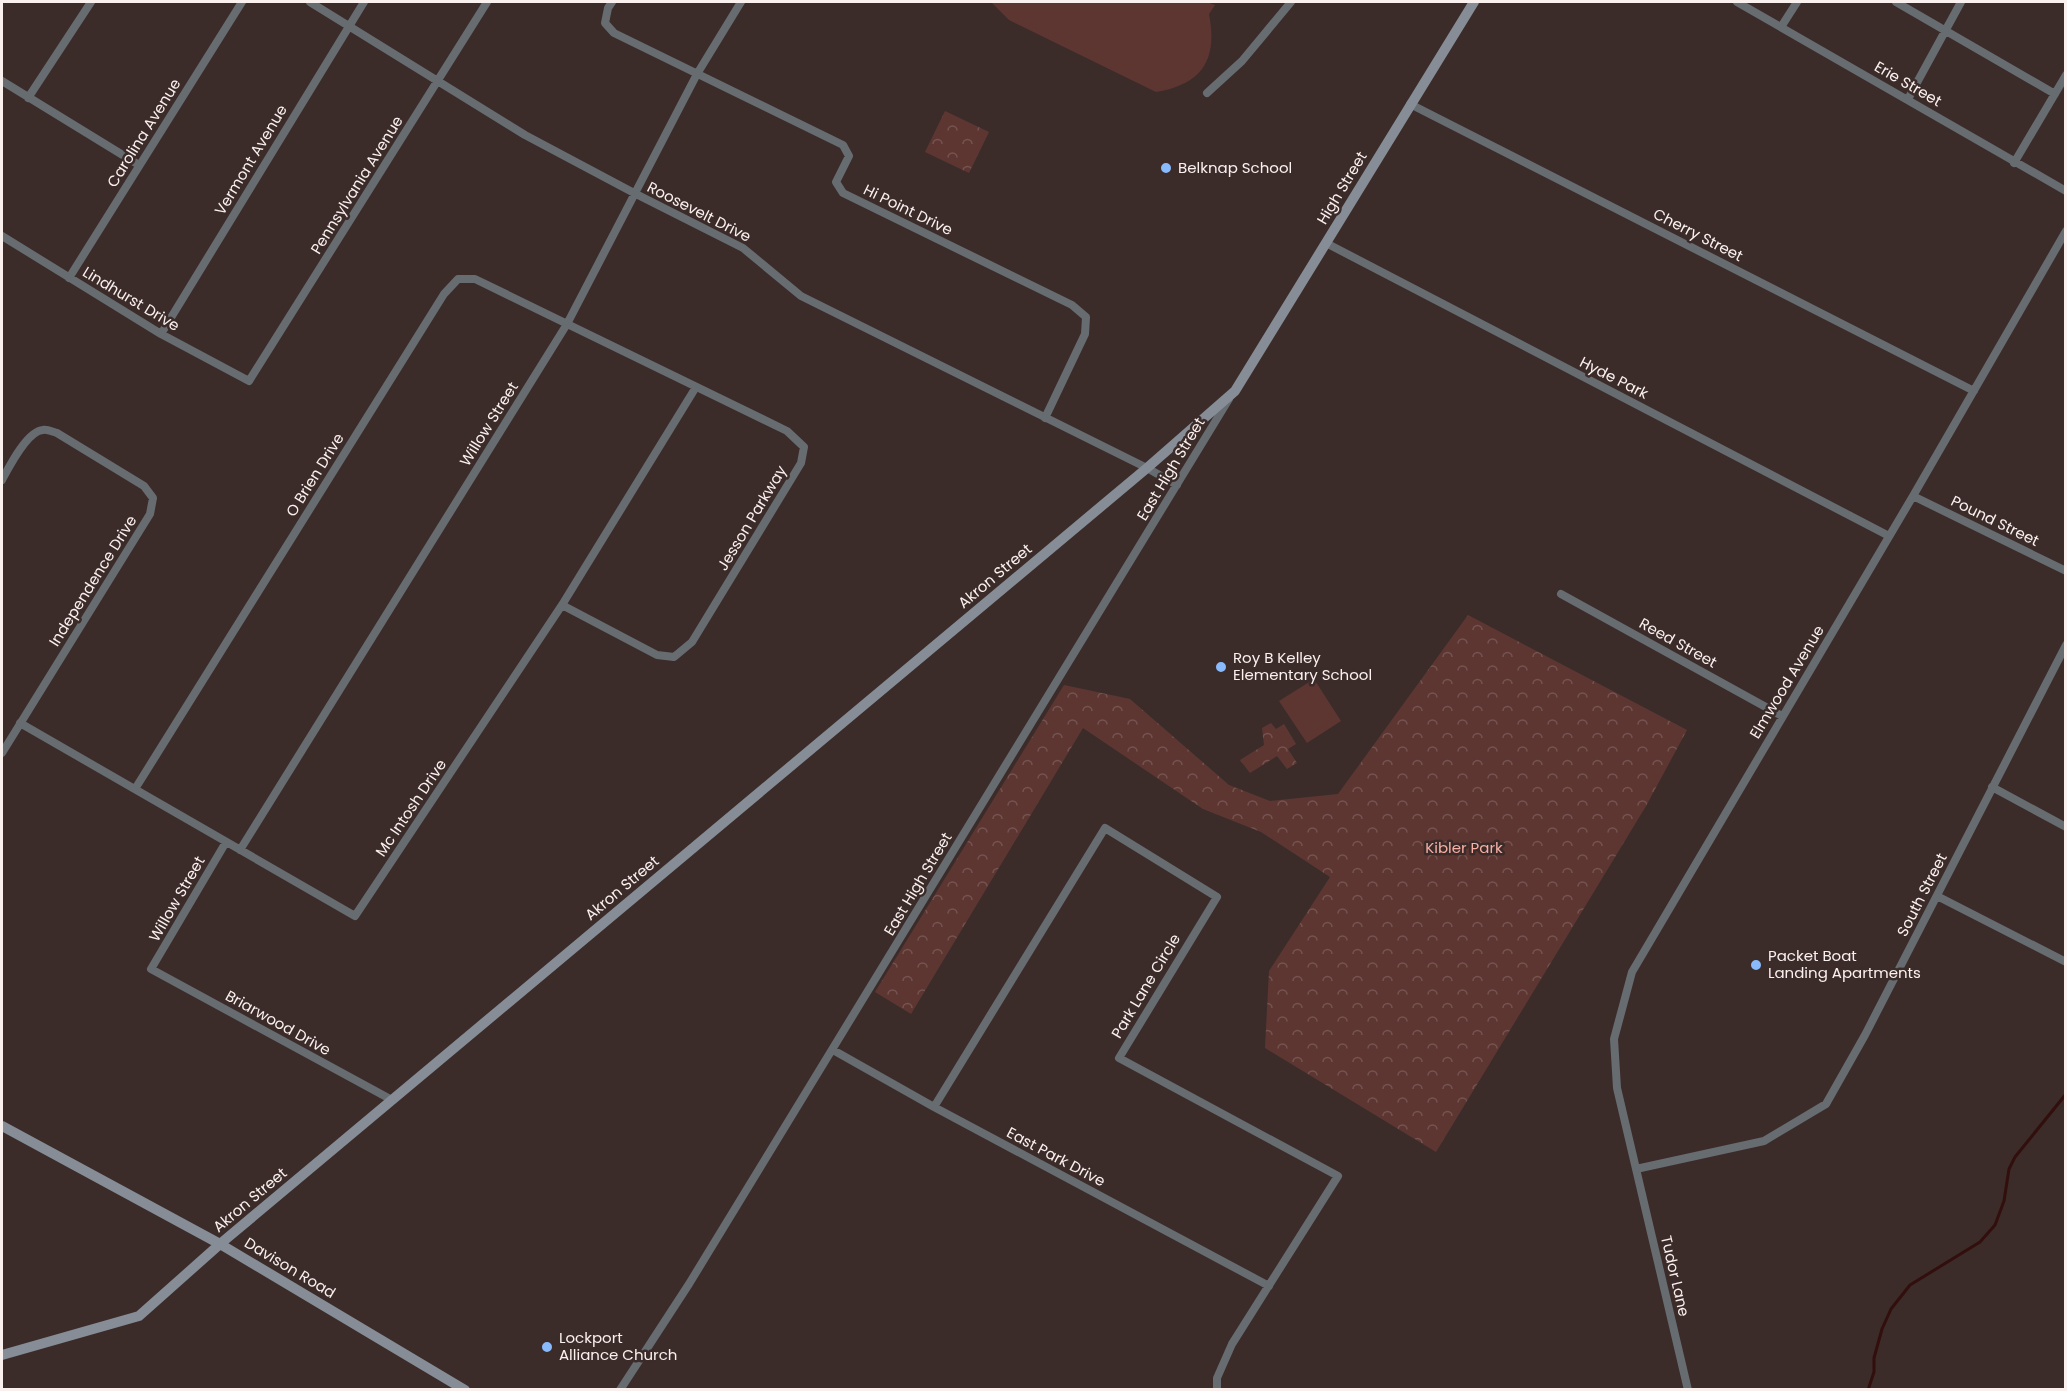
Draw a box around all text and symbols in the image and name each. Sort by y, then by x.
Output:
street label: Erie Street [1871,56,1946,111]
street label: Carolina Avenue [102,74,185,191]
street label: Vermont Avenue [209,101,292,219]
street label: Pennsylvania Avenue [305,112,408,258]
street label: High Street [1312,147,1372,228]
place label: Belknap School [1178,157,1292,178]
marker: Belknap School [1159,161,1173,175]
street label: Roosevelt Drive [644,176,755,247]
street label: Hi Point Drive [860,179,956,240]
street label: Cherry Street [1650,203,1747,266]
street label: Lindhurst Drive [79,261,184,336]
street label: Hyde Park [1576,351,1652,404]
street label: Willow Street [454,378,523,470]
street label: East High Street [1131,413,1210,524]
street label: O Brien Drive [281,429,349,520]
street label: Jesson Parkway [712,461,792,574]
street label: Pound Street [1948,490,2043,551]
street label: Independence Drive [44,511,141,650]
street label: Akron Street [953,538,1036,613]
street label: Reed Street [1636,613,1721,673]
street label: Elmwood Avenue [1744,621,1829,742]
place label: Roy B Kelley Elementary School [1233,647,1372,685]
marker: Roy B Kelley Elementary School [1214,660,1228,674]
street label: Mc Intosh Drive [370,755,451,861]
street label: East High Street [878,828,957,939]
park label: Kibler Park [1425,837,1503,858]
street label: South Street [1892,849,1952,940]
street label: Akron Street [580,850,663,925]
street label: Willow Street [144,852,210,945]
street label: Park Lane Circle [1106,929,1185,1042]
place label: Packet Boat Landing Apartments [1768,945,1921,983]
marker: Packet Boat Landing Apartments [1749,958,1763,972]
street label: Briarwood Drive [222,985,335,1060]
street label: East Park Drive [1003,1122,1109,1191]
street label: Akron Street [208,1162,291,1237]
street label: Davison Road [241,1232,340,1303]
street label: Tudor Lane [1656,1233,1695,1318]
place label: Lockport Alliance Church [559,1327,677,1365]
marker: Lockport Alliance Church [540,1340,554,1354]

